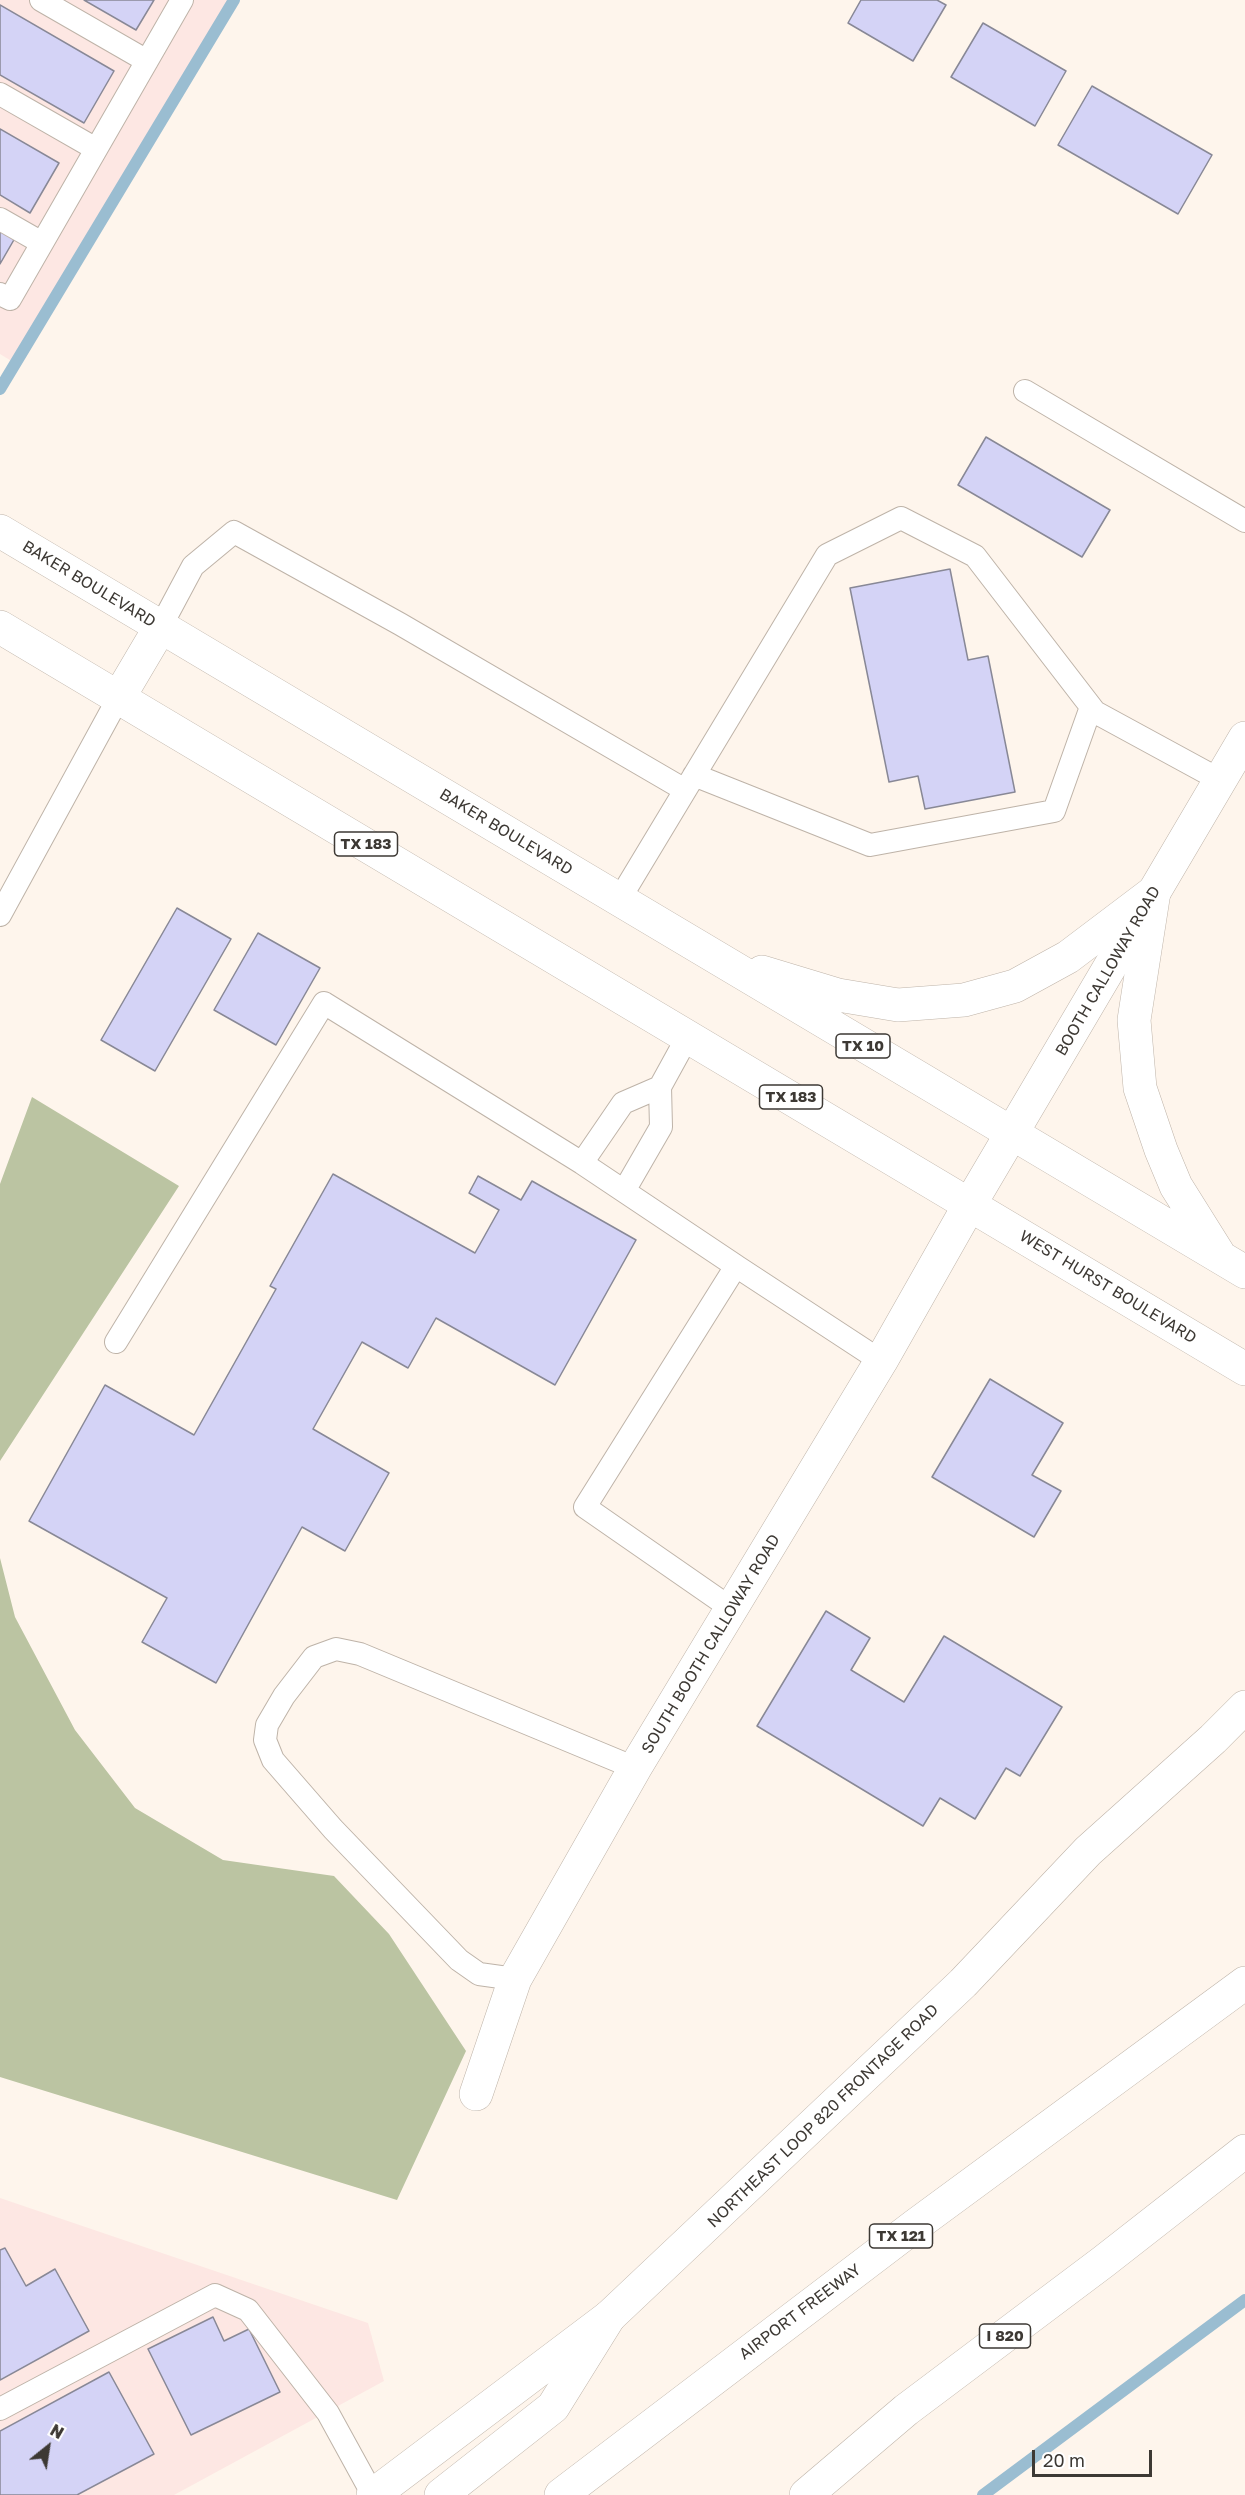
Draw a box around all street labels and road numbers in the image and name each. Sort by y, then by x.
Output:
street label: BAKER BOULEVARD [19,537,159,631]
street label: BAKER BOULEVARD [436,785,576,879]
road number: TX 183 [334,832,398,856]
street label: BOOTH CALLOWAY ROAD [1052,883,1164,1059]
road number: TX 10 [836,1034,890,1058]
road number: TX 183 [760,1085,822,1109]
street label: WEST HURST BOULEVARD [1016,1226,1200,1348]
street label: SOUTH BOOTH CALLOWAY ROAD [638,1531,784,1757]
street label: NORTHEAST LOOP 820 FRONTAGE ROAD [704,2000,942,2232]
road number: TX 121 [870,2224,932,2248]
street label: AIRPORT FREEWAY [735,2260,865,2364]
road number: I 820 [980,2324,1030,2348]

